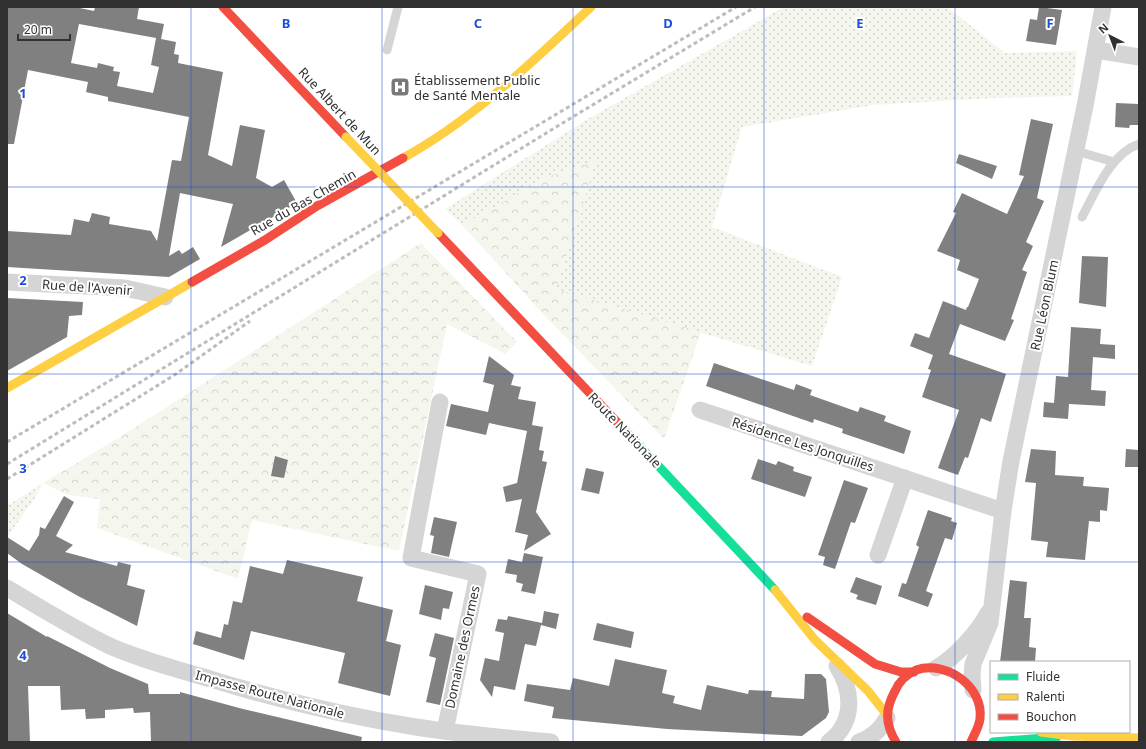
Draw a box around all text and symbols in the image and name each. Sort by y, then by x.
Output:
text: B [282,14,290,32]
text: C [474,14,482,32]
text: D [663,14,673,32]
text: E [856,14,864,32]
text: F [1046,14,1054,32]
scale bar [18,16,70,42]
north arrow [1090,16,1130,56]
text: N [1095,20,1111,37]
text: 20 m [24,21,52,38]
street label: Rue Albert de Mun [295,63,385,159]
place label: Établissement Public de Santé Mentale [414,71,540,104]
hospital icon: Établissement Public de Santé Mentale [389,76,411,98]
text: 1 [19,84,27,102]
street label: Rue du Bas Chemin [247,165,359,239]
street label: Rue Léon Blum [1026,258,1062,352]
text: 2 [19,271,27,289]
street label: Rue de l'Avenir [42,275,133,299]
street label: Route Nationale [584,388,666,472]
street label: Résidence Les Jonquilles [730,413,876,475]
text: 3 [19,459,27,477]
street label: Domaine des Ormes [440,584,484,710]
text: 4 [19,646,27,664]
legend [990,661,1130,733]
street label: Impasse Route Nationale [194,665,346,723]
text: Fluide [1026,668,1060,685]
text: Ralenti [1026,688,1065,705]
text: Bouchon [1026,708,1076,725]

